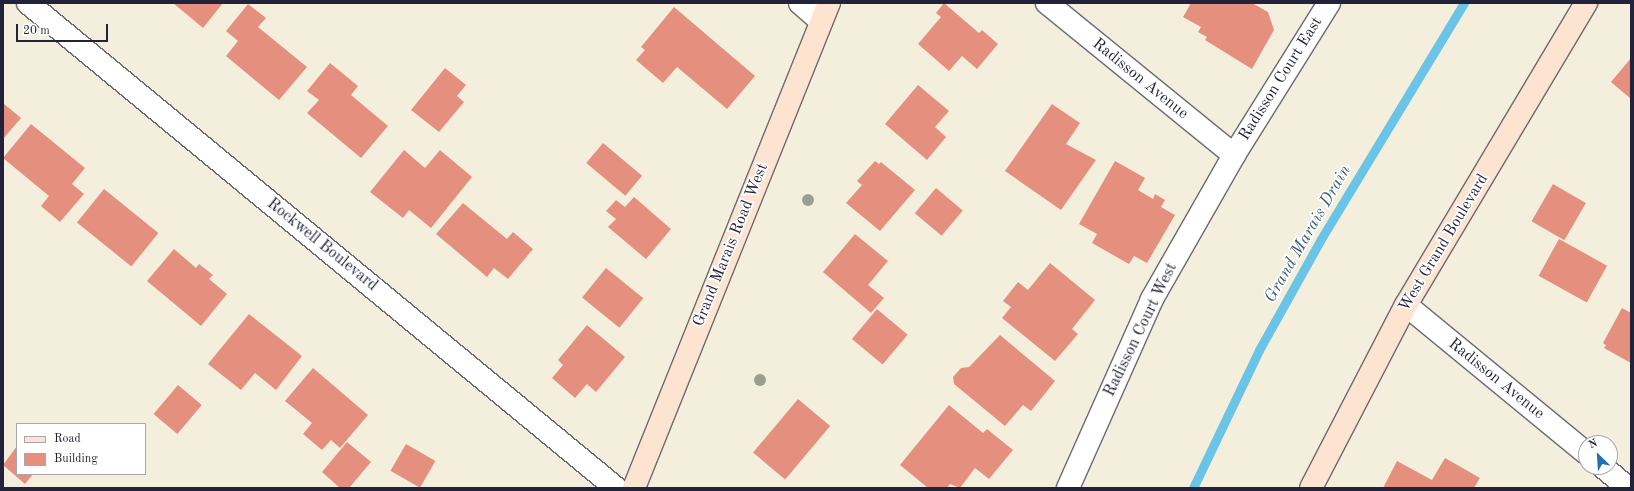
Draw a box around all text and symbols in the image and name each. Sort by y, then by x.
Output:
street label: Radisson Court East [1235,14,1327,144]
scale bar [18,16,110,42]
text: 20 m [23,25,50,37]
street label: Radisson Avenue [1088,34,1192,124]
street label: Grand Marais Road West [689,160,773,330]
water label: Grand Marais Drain [1260,162,1356,306]
street label: West Grand Boulevard [1395,171,1493,315]
street label: Rockwell Boulevard [263,194,381,296]
street label: Radisson Court West [1100,260,1182,400]
street label: Radisson Avenue [1444,334,1548,424]
legend [16,423,146,475]
text: Road [54,433,81,445]
north arrow [1578,435,1618,475]
text: N [1587,438,1599,451]
text: Building [54,453,98,465]

